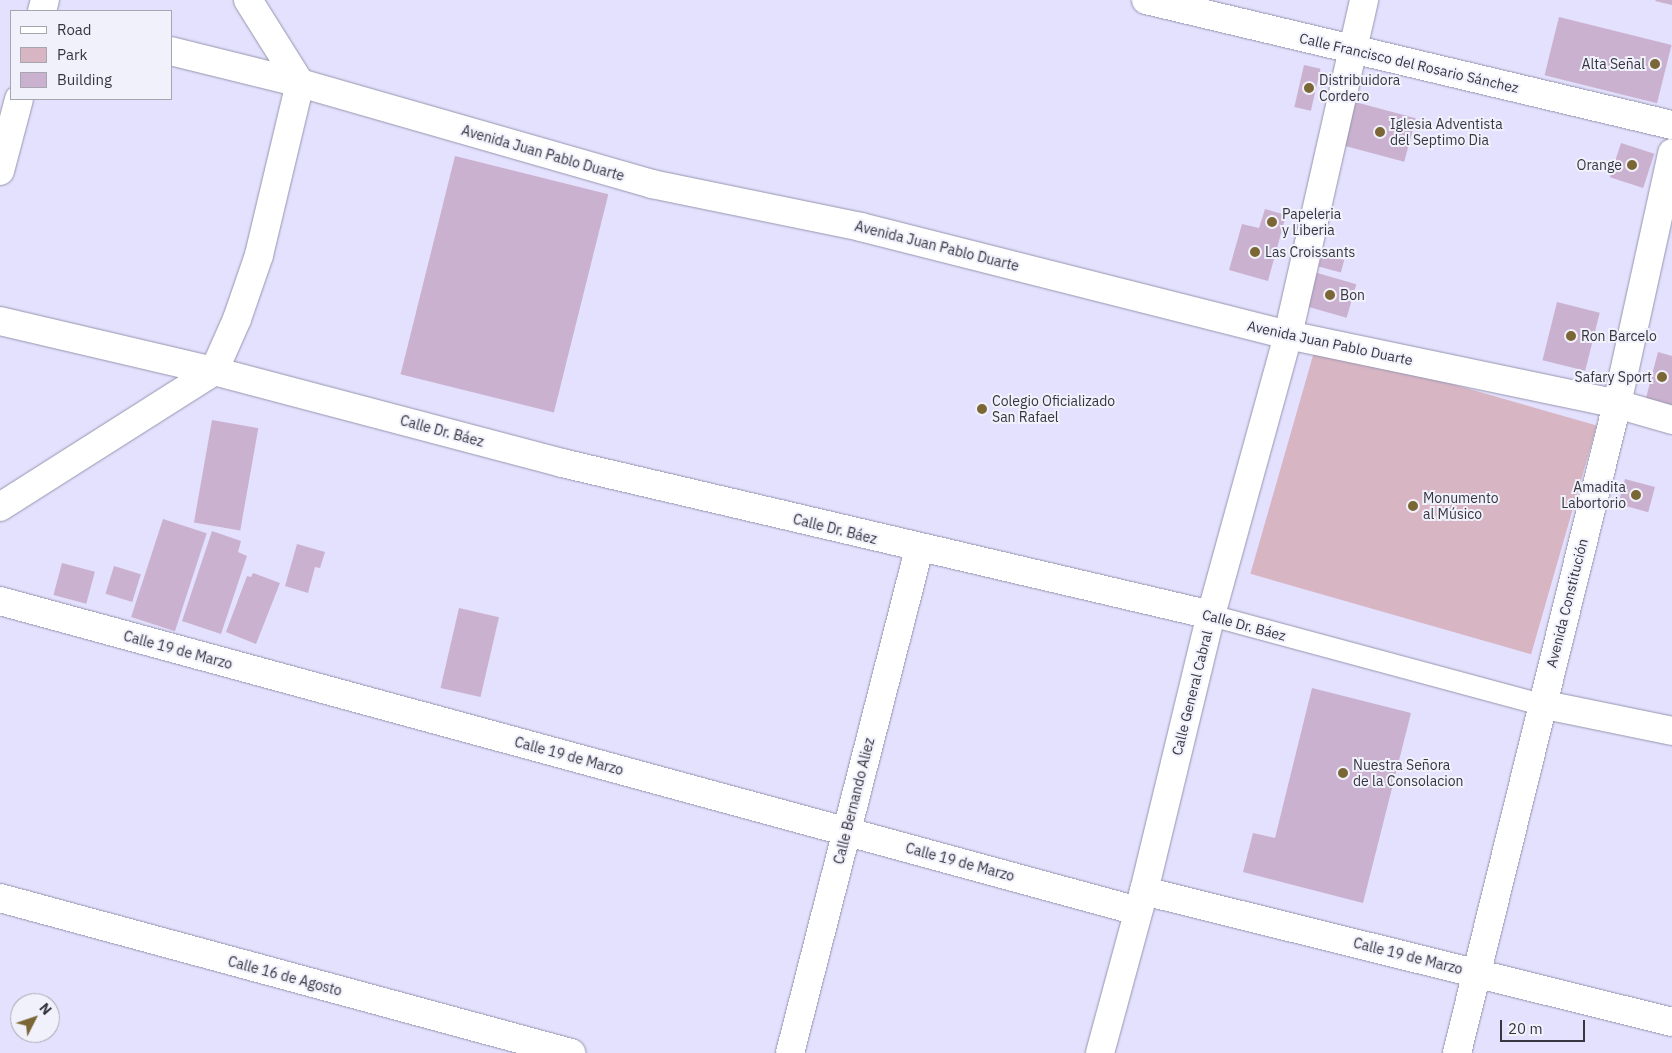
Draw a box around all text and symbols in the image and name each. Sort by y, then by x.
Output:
legend [10,10,172,100]
text: Road [57,20,92,39]
street label: Calle Francisco del Rosario Sánchez [1298,30,1520,96]
text: Park [57,45,87,64]
place label: Alta Señal [1582,56,1645,72]
marker: Alta Señal [1649,58,1661,70]
text: Building [57,70,112,89]
place label: Distribuidora Cordero [1319,72,1400,104]
marker: Distribuidora Cordero [1303,82,1315,94]
place label: Iglesia Adventista del Septimo Dia [1390,116,1503,148]
street label: Avenida Juan Pablo Duarte [460,122,626,184]
marker: Iglesia Adventista del Septimo Dia [1374,126,1386,138]
place label: Orange [1577,157,1622,173]
marker: Orange [1626,159,1638,171]
place label: Papeleria y Liberia [1282,206,1341,238]
marker: Papeleria y Liberia [1266,216,1278,228]
street label: Avenida Juan Pablo Duarte [853,217,1021,275]
place label: Las Croissants [1265,244,1355,260]
marker: Las Croissants [1249,246,1261,258]
place label: Bon [1340,287,1365,303]
marker: Bon [1324,289,1336,301]
street label: Avenida Juan Pablo Duarte [1246,317,1414,369]
place label: Ron Barcelo [1581,328,1657,344]
marker: Ron Barcelo [1565,330,1577,342]
place label: Safary Sport [1575,369,1652,385]
marker: Safary Sport [1656,371,1668,383]
place label: Colegio Oficializado San Rafael [992,393,1115,426]
marker: Colegio Oficializado San Rafael [976,403,988,415]
street label: Calle Dr. Báez [398,412,486,450]
place label: Amadita Labortorio [1561,479,1626,512]
marker: Amadita Labortorio [1630,489,1642,501]
place label: Monumento al Músico [1423,490,1499,522]
marker: Monumento al Músico [1407,500,1419,512]
street label: Calle Dr. Báez [791,510,879,548]
street label: Avenida Constitución [1543,537,1591,669]
street label: Calle Dr. Báez [1200,606,1288,644]
street label: Calle 19 de Marzo [122,627,234,673]
street label: Calle General Cabral [1168,629,1216,757]
street label: Calle 19 de Marzo [513,733,625,779]
street label: Calle Bernando Aliez [830,736,878,866]
place label: Nuestra Señora de la Consolacion [1353,757,1463,790]
marker: Nuestra Señora de la Consolacion [1337,767,1349,779]
street label: Calle 19 de Marzo [904,839,1016,885]
street label: Calle 19 de Marzo [1352,934,1464,978]
street label: Calle 16 de Agosto [226,953,344,999]
north arrow [10,993,60,1043]
text: N [35,999,56,1019]
scale bar [1502,1010,1587,1042]
text: 20 m [1508,1019,1543,1038]

